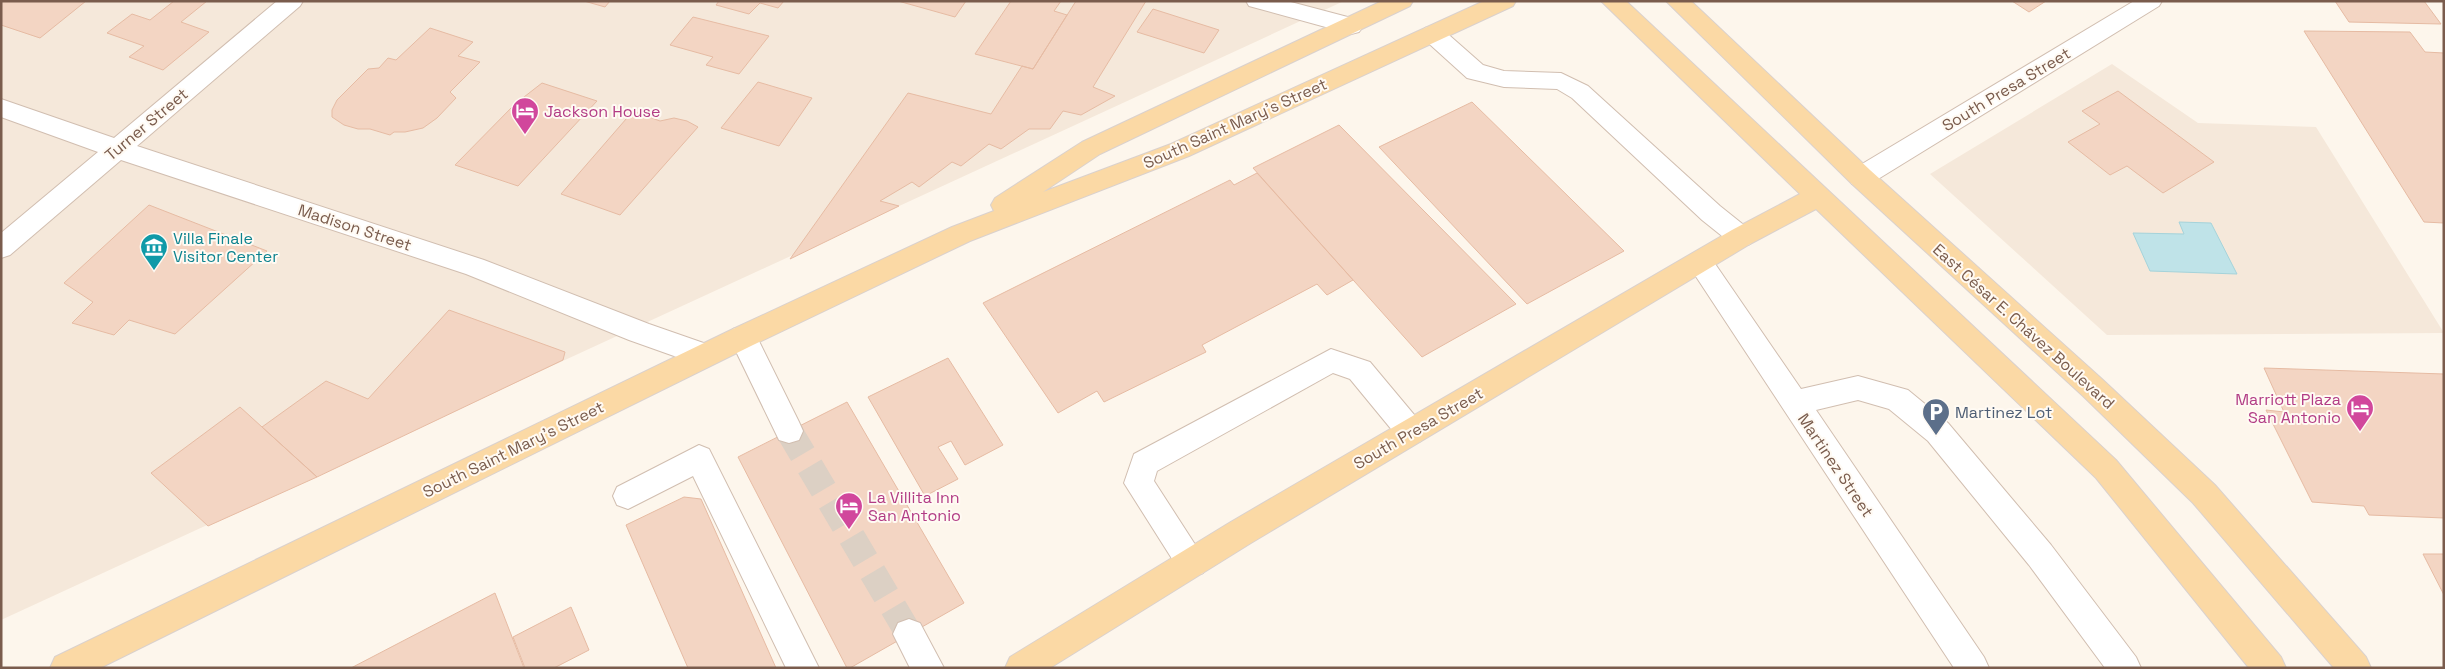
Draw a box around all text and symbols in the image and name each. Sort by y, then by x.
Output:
street label: South Presa Street [1938,43,2074,136]
street label: South Saint Mary's Street [1140,73,1330,174]
street label: Turner Street [100,83,192,165]
hotel icon: Jackson House [510,96,540,135]
place label: Jackson House [544,101,660,122]
street label: Madison Street [295,199,414,256]
place label: Villa Finale Visitor Center [173,228,278,267]
museum icon: Villa Finale Visitor Center [139,232,169,271]
street label: East César E. Chávez Boulevard [1928,239,2119,414]
street label: South Presa Street [1350,383,1487,474]
place label: Marriott Plaza San Antonio [2235,389,2341,428]
hotel icon: Marriott Plaza San Antonio [2345,393,2375,432]
street label: South Saint Mary's Street [419,396,607,503]
parking icon: Martinez Lot [1921,397,1951,436]
place label: Martinez Lot [1955,402,2052,423]
street label: Martinez Street [1793,409,1878,521]
place label: La Villita Inn San Antonio [868,487,961,526]
hotel icon: La Villita Inn San Antonio [834,491,864,530]

